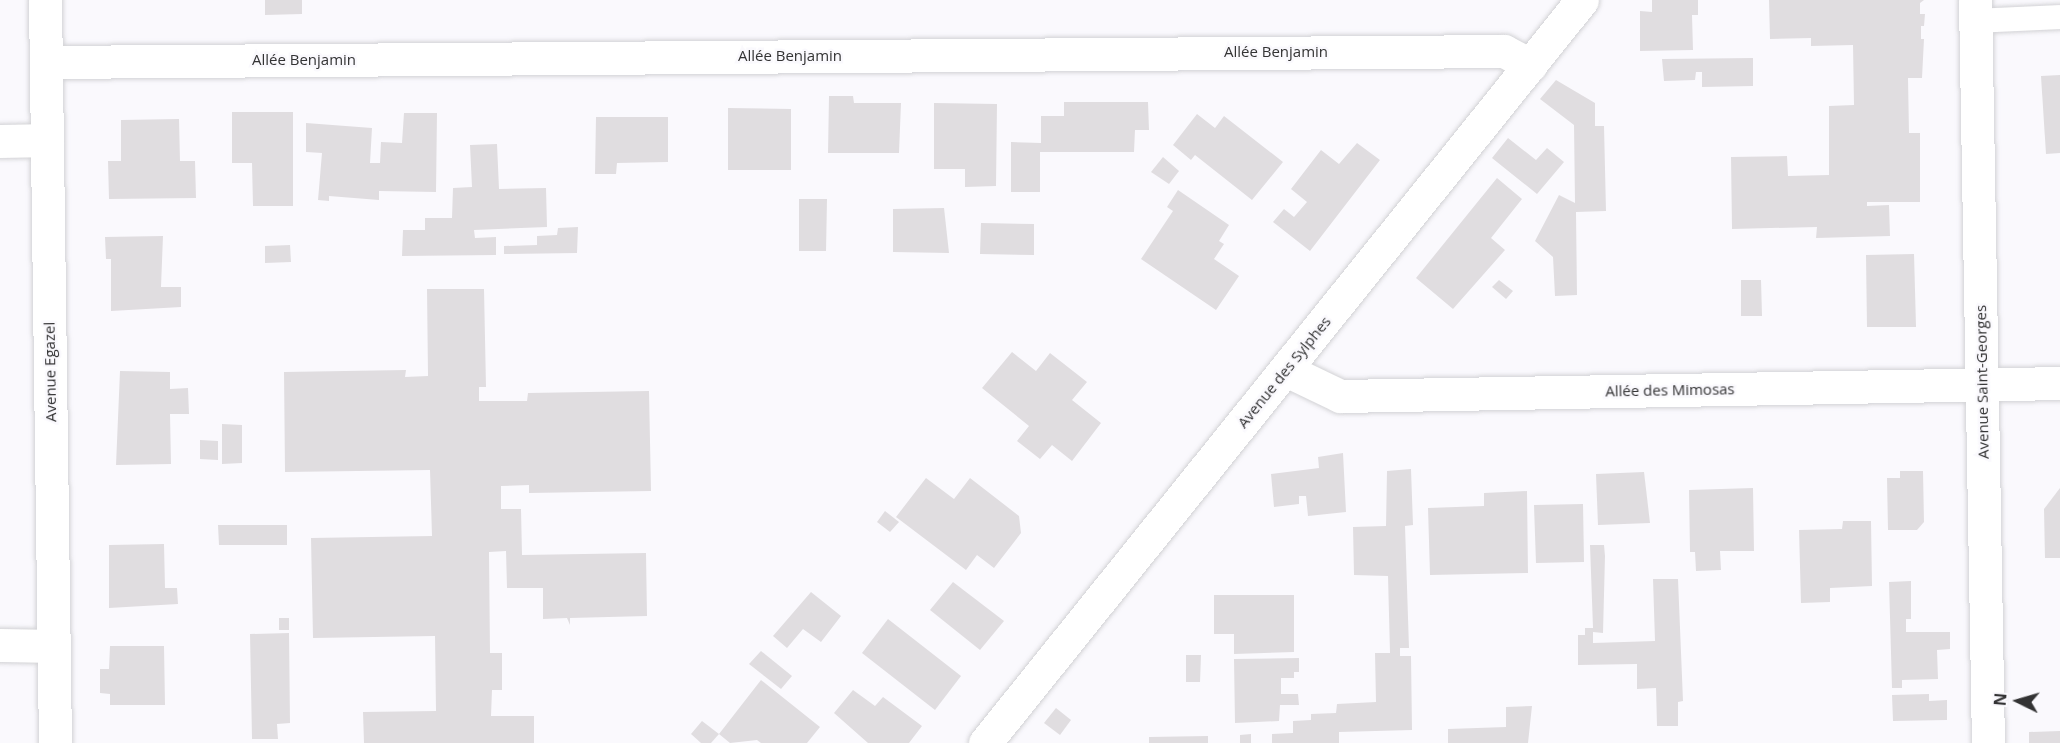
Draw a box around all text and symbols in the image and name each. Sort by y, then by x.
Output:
street label: Allée Benjamin [1224,43,1328,61]
street label: Allée Benjamin [738,47,842,65]
street label: Allée Benjamin [252,51,356,69]
street label: Avenue Saint-Georges [1972,305,1992,459]
street label: Avenue des Sylphes [1234,313,1334,431]
street label: Avenue Egazel [40,322,60,422]
street label: Allée des Mimosas [1605,380,1735,400]
north arrow [1988,671,2048,731]
text: N [1989,692,2012,707]

